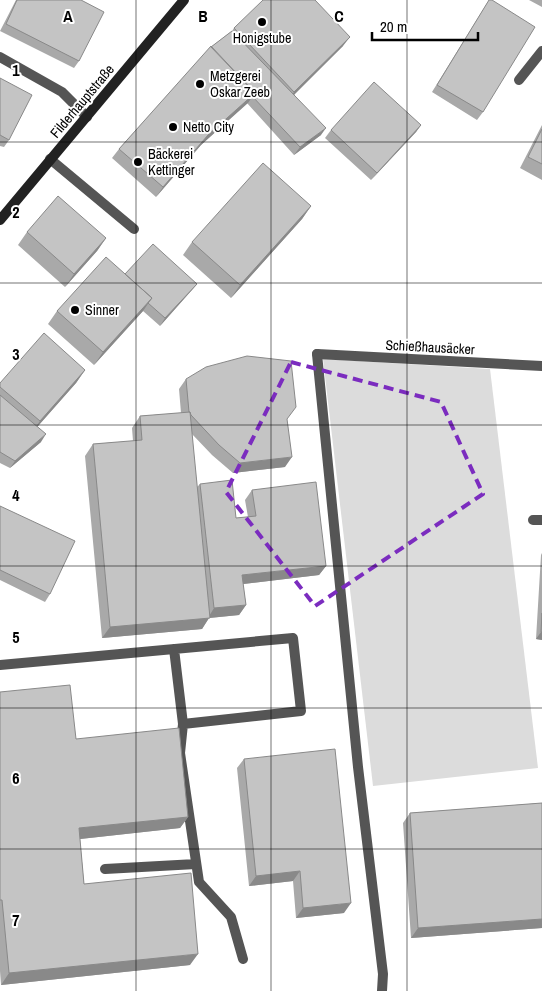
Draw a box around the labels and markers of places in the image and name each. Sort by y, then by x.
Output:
marker: Honigstube [256,16,268,28]
place label: Honigstube [233,29,291,47]
place label: Metzgerei Oskar Zeeb [210,67,270,101]
marker: Metzgerei Oskar Zeeb [194,78,206,90]
place label: Netto City [183,118,234,136]
marker: Netto City [167,121,179,133]
place label: Bäckerei Kettinger [148,145,195,179]
marker: Bäckerei Kettinger [132,156,144,168]
place label: Sinner [85,301,119,319]
marker: Sinner [69,304,81,316]

